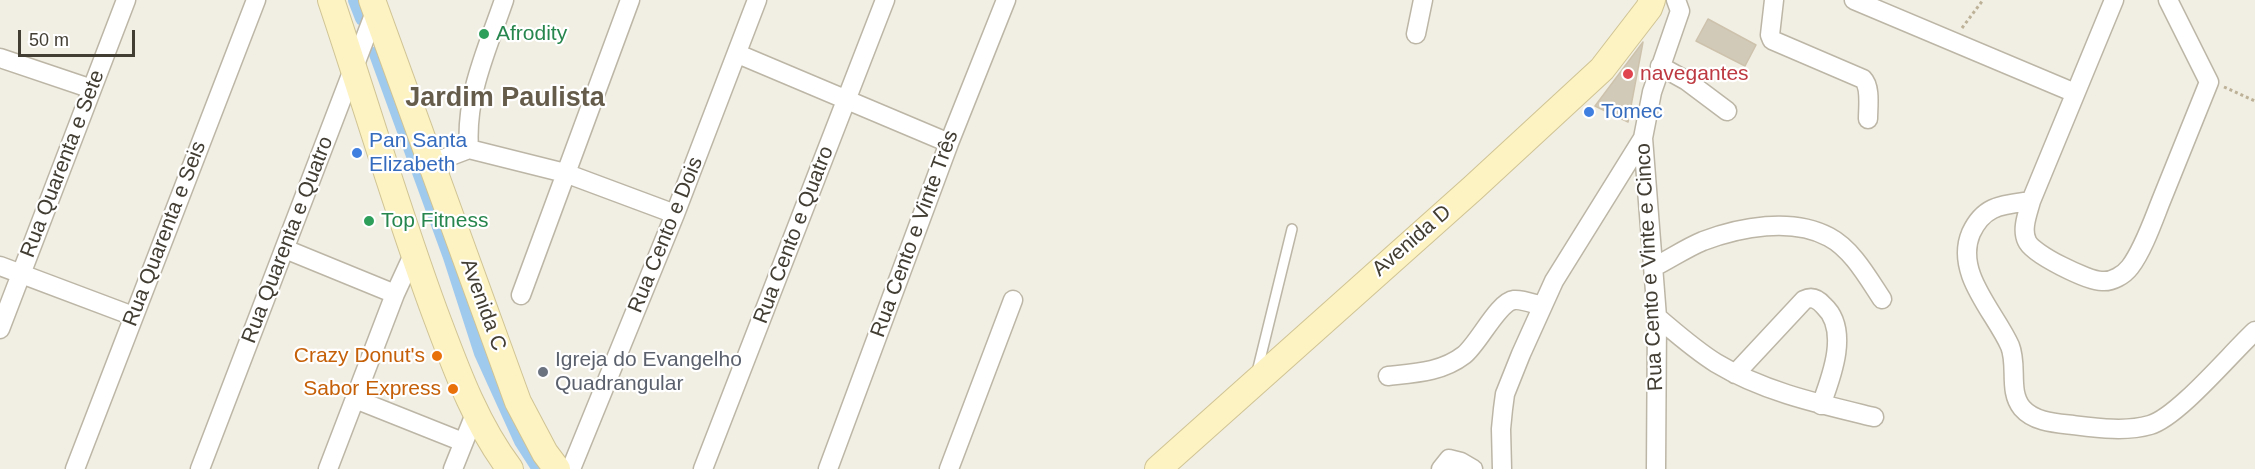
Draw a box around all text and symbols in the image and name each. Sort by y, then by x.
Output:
scale bar [21,18,138,56]
place label: Afrodity [496,21,567,47]
marker: Afrodity [477,27,491,41]
text: 50 m [29,30,69,50]
place label: navegantes [1640,61,1749,87]
street label: Rua Quarenta e Sete [16,67,110,261]
marker: navegantes [1621,67,1635,81]
district label: Jardim Paulista [405,83,605,115]
place label: Tomec [1601,99,1663,125]
marker: Tomec [1582,105,1596,119]
street label: Rua Cento e Vinte Três [866,127,964,341]
place label: Pan Santa Elizabeth [369,128,467,178]
street label: Rua Quarenta e Quatro [237,133,339,347]
street label: Rua Quarenta e Seis [118,138,212,330]
street label: Rua Cento e Vinte e Cinco [1631,142,1669,392]
street label: Rua Cento e Quatro [749,143,839,327]
marker: Pan Santa Elizabeth [350,146,364,160]
street label: Rua Cento e Dois [623,153,709,317]
street label: Avenida D [1367,200,1457,282]
place label: Top Fitness [381,208,488,234]
marker: Top Fitness [362,214,376,228]
street label: Avenida C [455,255,511,355]
place label: Crazy Donut's [294,343,425,369]
place label: Igreja do Evangelho Quadrangular [555,347,742,397]
marker: Crazy Donut's [430,349,444,363]
marker: Igreja do Evangelho Quadrangular [536,365,550,379]
place label: Sabor Express [303,376,441,402]
marker: Sabor Express [446,382,460,396]

